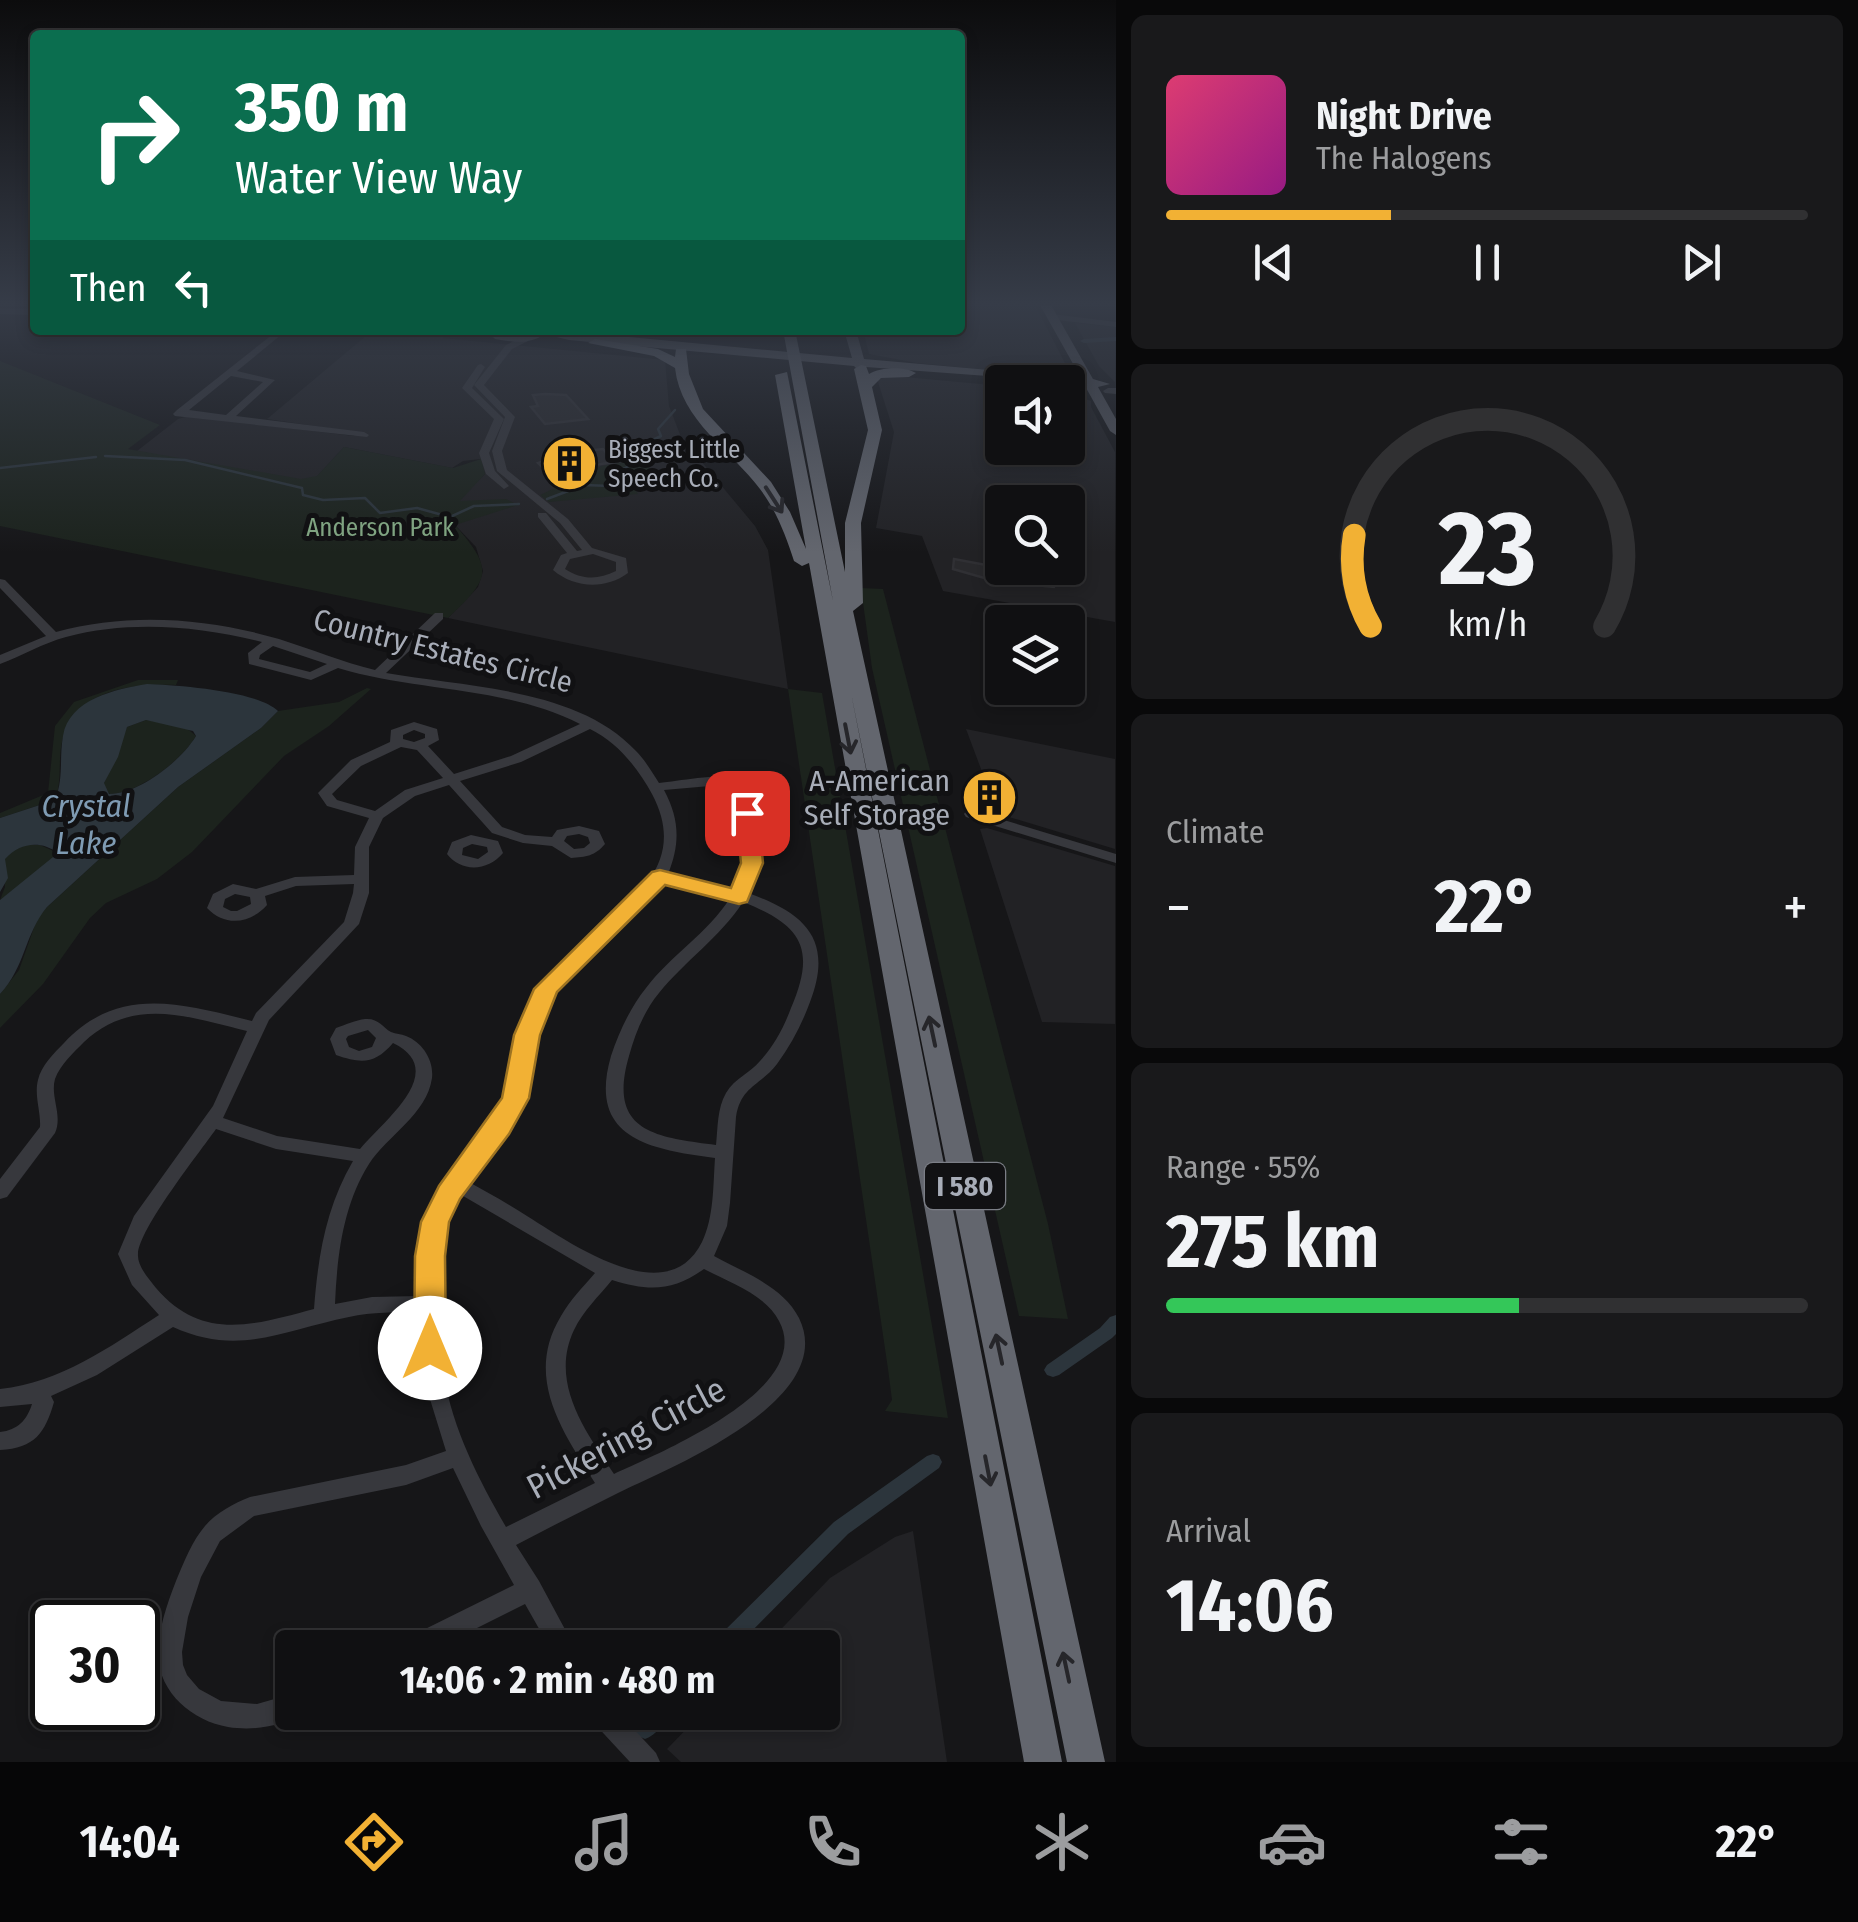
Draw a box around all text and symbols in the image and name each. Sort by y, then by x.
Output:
text: 350 m [235,66,409,150]
icon: right [70,70,200,200]
text: Night Drive [1316,93,1492,139]
text: The Halogens [1316,139,1492,177]
text: Water View Way [235,151,522,205]
icon: previous [1246,235,1301,290]
icon: pause [1460,235,1515,290]
icon: next [1674,235,1729,290]
icon: left [166,260,221,315]
text: Then [70,265,146,311]
map controls [985,365,1085,705]
button: sound [985,365,1085,465]
building icon: Biggest Little Speech Co. [539,434,599,494]
place label: Biggest Little Speech Co. [608,435,740,494]
one-way arrow [764,485,785,514]
button: search [985,485,1085,585]
text: 23 [1437,487,1536,612]
park label: Anderson Park [306,513,454,543]
street label: Country Estates Circle [310,601,576,701]
text: km/h [1447,603,1527,645]
button: layers [985,605,1085,705]
one-way arrow [839,723,858,755]
place label: A-American Self Storage [804,763,950,833]
building icon: A-American Self Storage [959,768,1019,828]
pin [705,771,790,856]
icon: arrive [720,786,775,841]
water label: Crystal Lake [41,787,131,862]
text: Climate [1166,813,1265,851]
text: 22° [1435,862,1539,952]
text: − [1166,875,1191,941]
text: + [1783,875,1808,941]
one-way arrow [922,1015,940,1047]
text: Range · 55% [1166,1148,1320,1186]
road number: I 580 [925,1163,1005,1209]
text: 275 km [1166,1197,1379,1287]
position arrow [378,1296,482,1400]
one-way arrow [989,1333,1008,1365]
street label: Pickering Circle [520,1368,732,1508]
one-way arrow [979,1454,998,1487]
text: Arrival [1166,1512,1251,1550]
text: 14:06 [1166,1561,1334,1651]
speed limit sign: 30 [30,1600,160,1730]
one-way arrow [1056,1651,1075,1683]
text: 14:06 · 2 min · 480 m [400,1657,715,1703]
icon: directions [339,1807,409,1877]
icon: music [569,1807,639,1877]
icon: phone [798,1807,868,1877]
icon: climate [1027,1807,1097,1877]
icon: car [1257,1807,1327,1877]
icon: filters [1486,1807,1556,1877]
text: 14:04 [80,1815,180,1869]
text: 22° [1715,1815,1778,1869]

